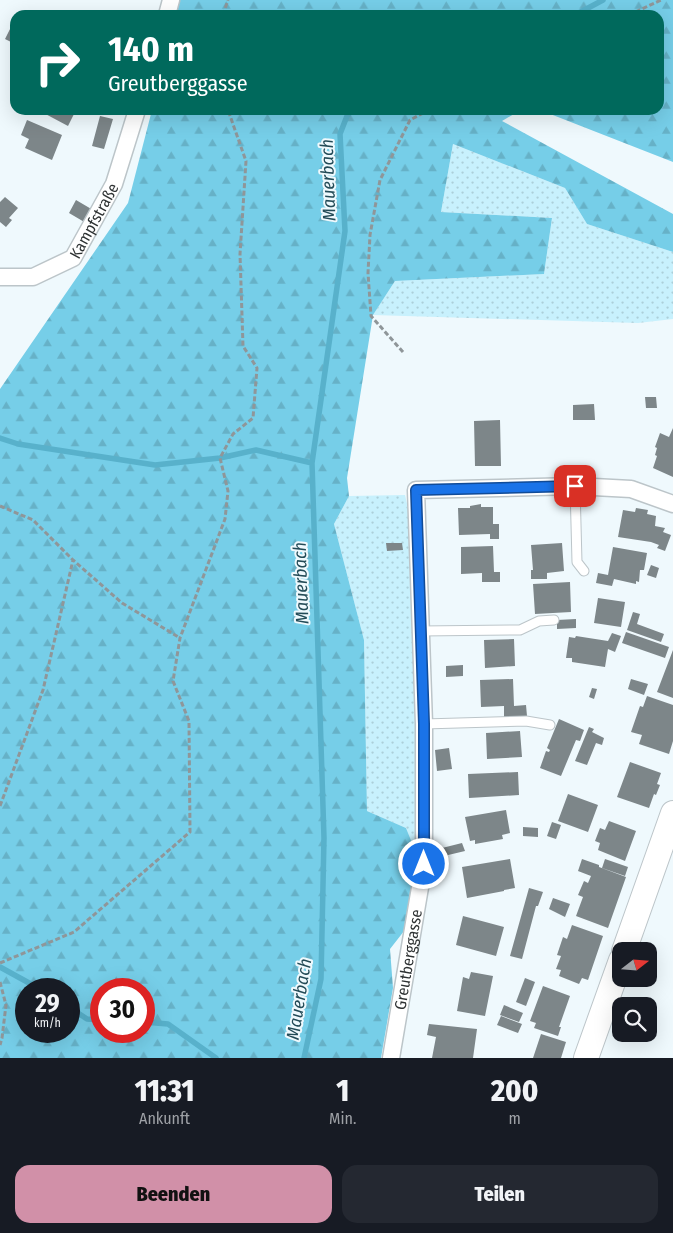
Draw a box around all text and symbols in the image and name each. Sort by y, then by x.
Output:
text: 140 m [108,28,194,70]
icon: right [25,30,90,95]
text: Greutberggasse [108,70,248,97]
water label: Mauerbach [316,139,340,221]
street label: Kampfstraße [65,179,122,262]
pin [554,465,596,507]
icon: arrive [561,472,589,500]
water label: Mauerbach [289,542,313,624]
position arrow [397,837,449,889]
street label: Greutberggasse [390,908,426,1011]
north arrow [612,942,658,988]
map controls [612,942,657,1042]
water label: Mauerbach [282,957,316,1041]
speed limit sign: 30 [90,978,155,1043]
text: 29 [35,989,60,1019]
button: search [612,997,657,1042]
text: km/h [34,1016,61,1030]
text: 11:31 [135,1073,194,1109]
text: 1 [336,1073,349,1109]
text: 200 [491,1073,538,1109]
text: Ankunft [139,1109,190,1128]
text: Min. [329,1109,356,1128]
text: m [509,1109,521,1128]
button: Beenden [15,1165,332,1223]
button: Teilen [342,1165,658,1223]

